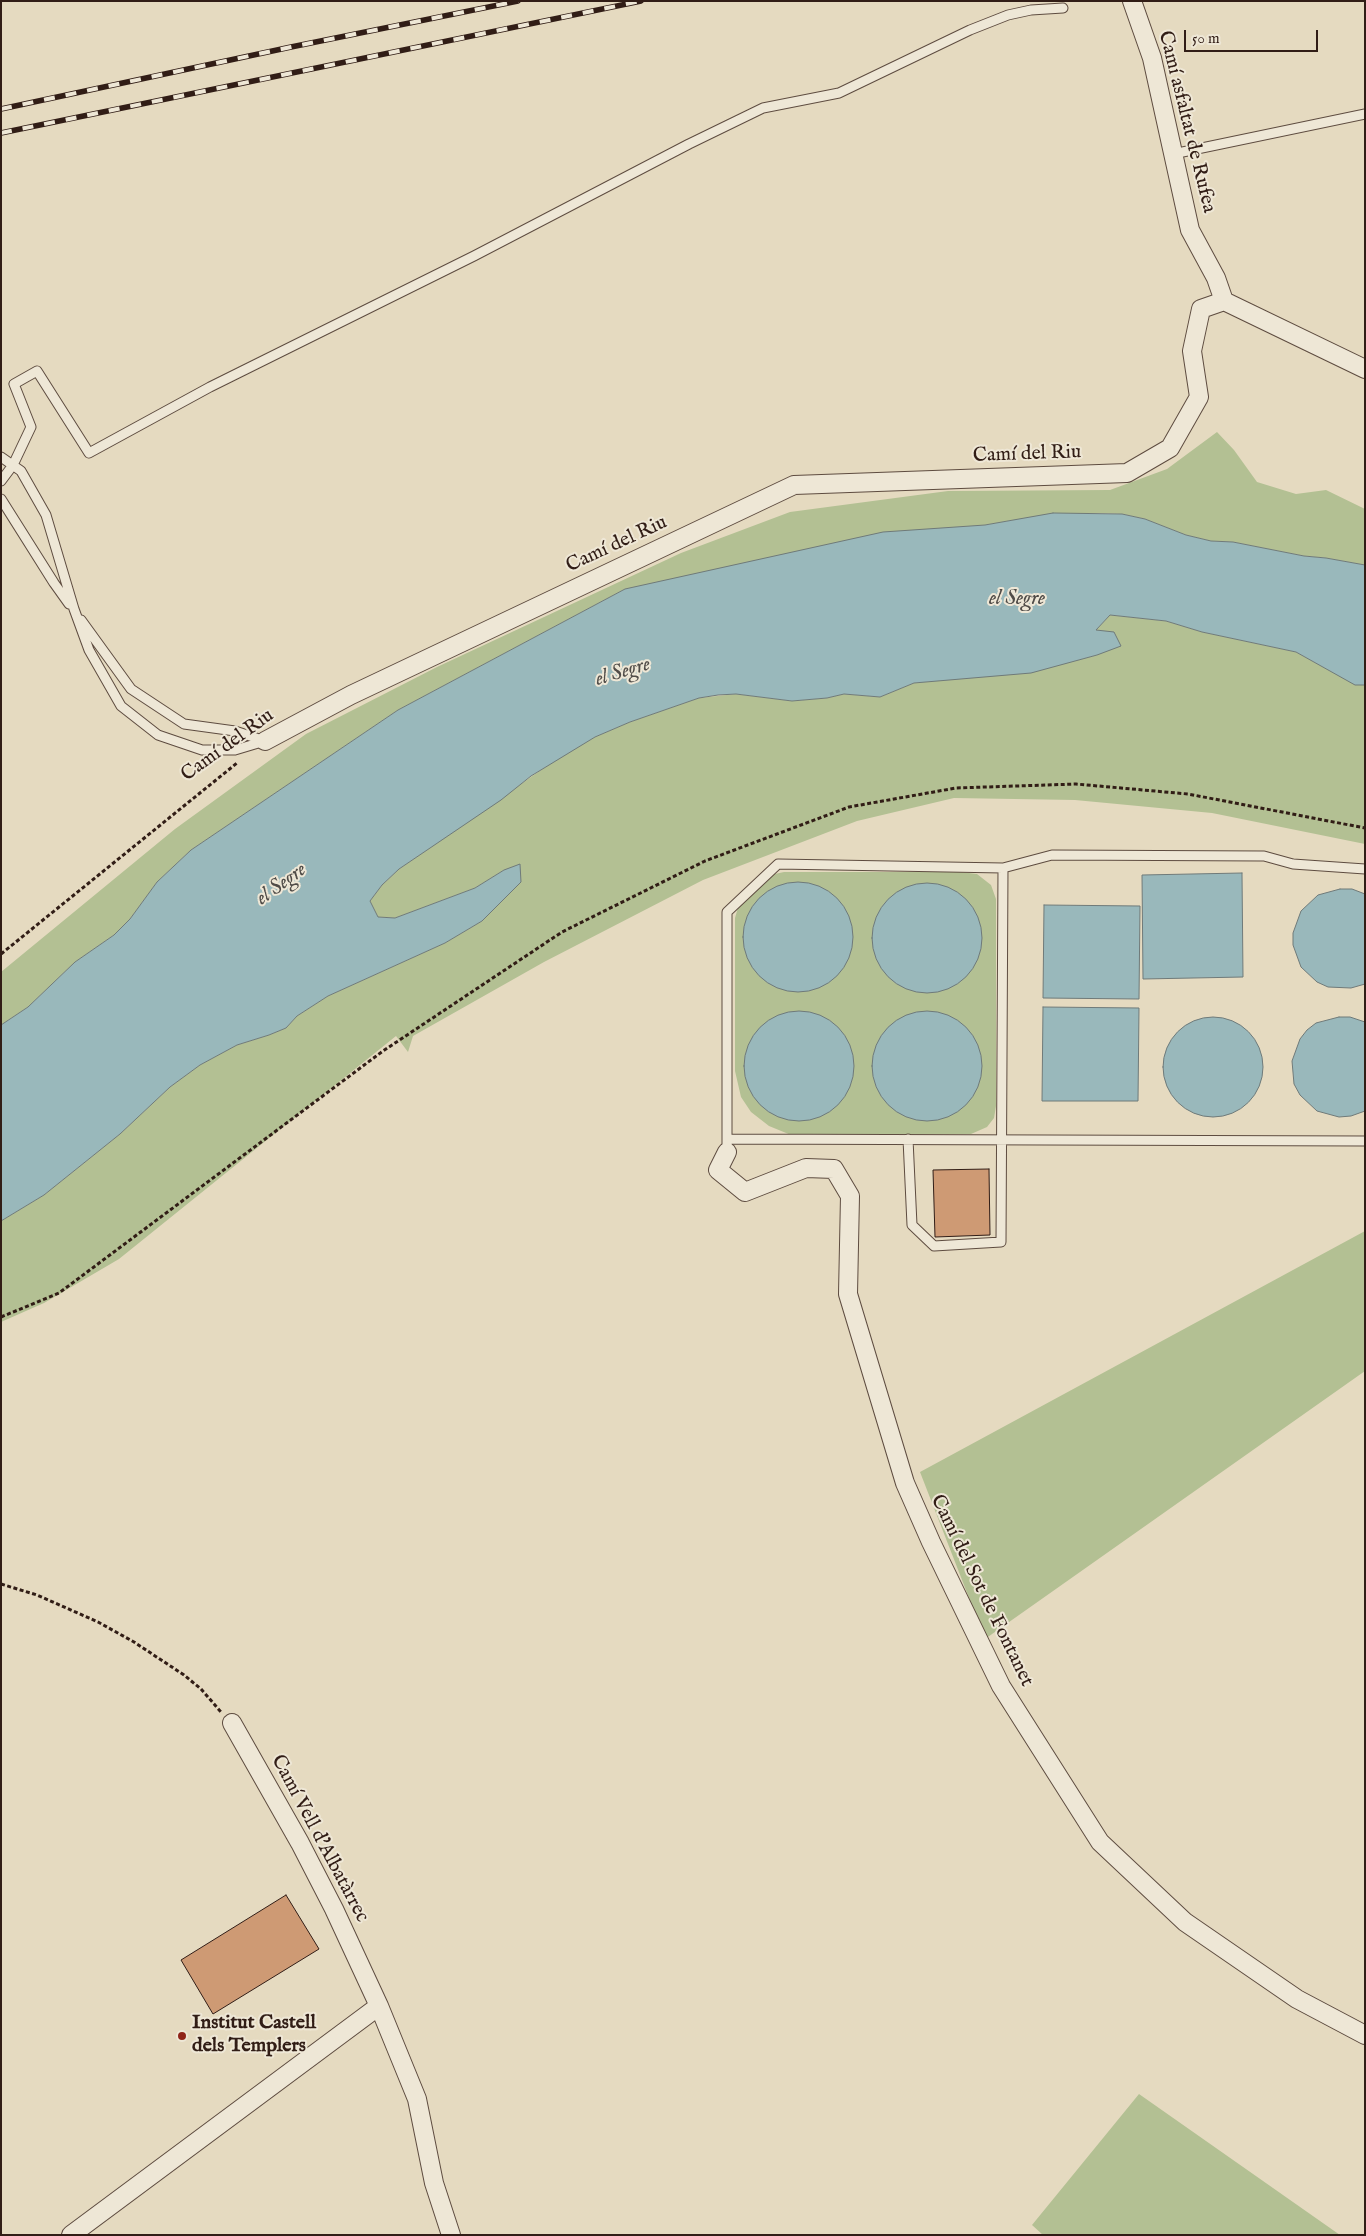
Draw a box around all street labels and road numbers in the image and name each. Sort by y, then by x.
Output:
street label: Camí asfaltat de Rufea [1152,29,1220,215]
street label: Camí del Riu [972,441,1082,469]
street label: Camí del Riu [563,511,671,579]
street label: Camí del Riu [177,704,279,788]
street label: Camí del Sot de Fontanet [924,1491,1038,1691]
street label: Camí Vell d'Albatàrrec [265,1751,373,1927]

